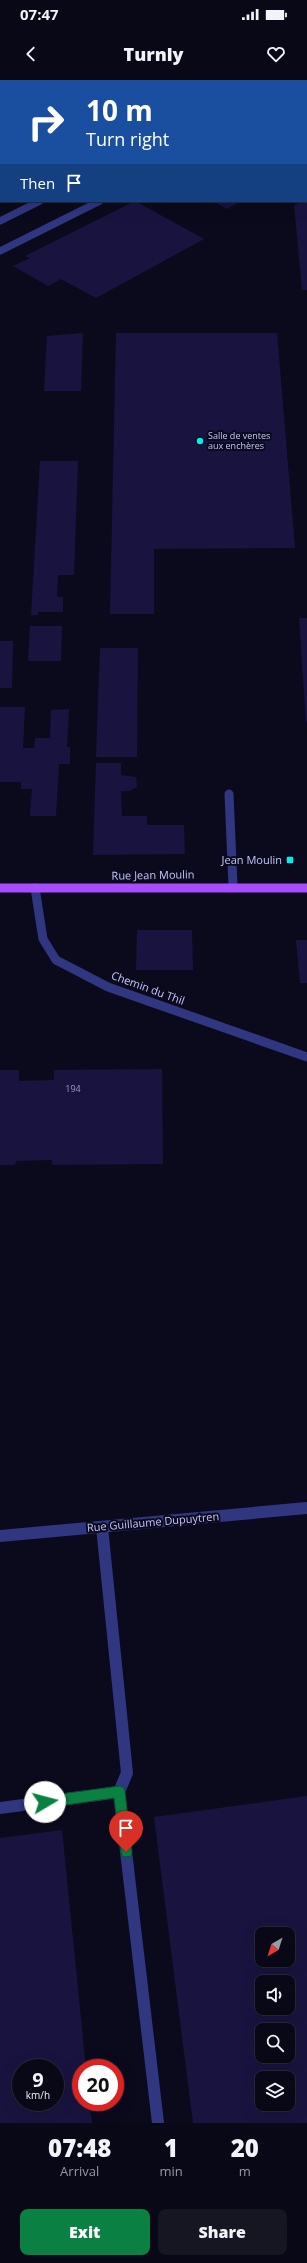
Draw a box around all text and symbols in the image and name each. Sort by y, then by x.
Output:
text: 07:47 [20,4,59,24]
text: Turnly [124,42,184,66]
icon: back [20,43,42,65]
icon: heart [265,43,287,65]
text: 10 m [86,91,153,129]
icon: right [20,96,72,148]
text: Turn right [86,127,169,151]
icon: arrive [63,172,85,194]
text: Then [20,173,55,193]
place label: Salle de ventes aux enchères [208,429,270,452]
marker: Salle de ventes aux enchères [195,436,205,446]
place label: Jean Moulin [221,852,282,867]
marker: Jean Moulin [285,855,295,865]
street label: Rue Jean Moulin [111,866,195,883]
street label: Chemin du Thil [109,967,187,1008]
house number: 194 [65,1082,81,1095]
street label: Rue Guillaume Dupuytren [86,1508,220,1535]
position arrow [24,1781,66,1823]
pin [109,1811,143,1852]
icon: arrive [115,1817,137,1839]
north arrow [255,1927,295,1967]
map controls [255,1927,295,2111]
button: sound [255,1975,295,2015]
button: search [255,2023,295,2063]
speed limit sign: 20 [72,2059,124,2111]
text: 9 [32,2066,44,2093]
button: layers [255,2071,295,2111]
text: km/h [26,2088,50,2102]
text: 07:48 [48,2131,111,2164]
text: 1 [164,2131,178,2164]
text: 20 [231,2131,259,2164]
text: Arrival [60,2162,99,2180]
text: min [159,2162,183,2180]
text: m [239,2162,251,2180]
button: Exit [20,2209,150,2255]
button: Share [158,2209,287,2255]

